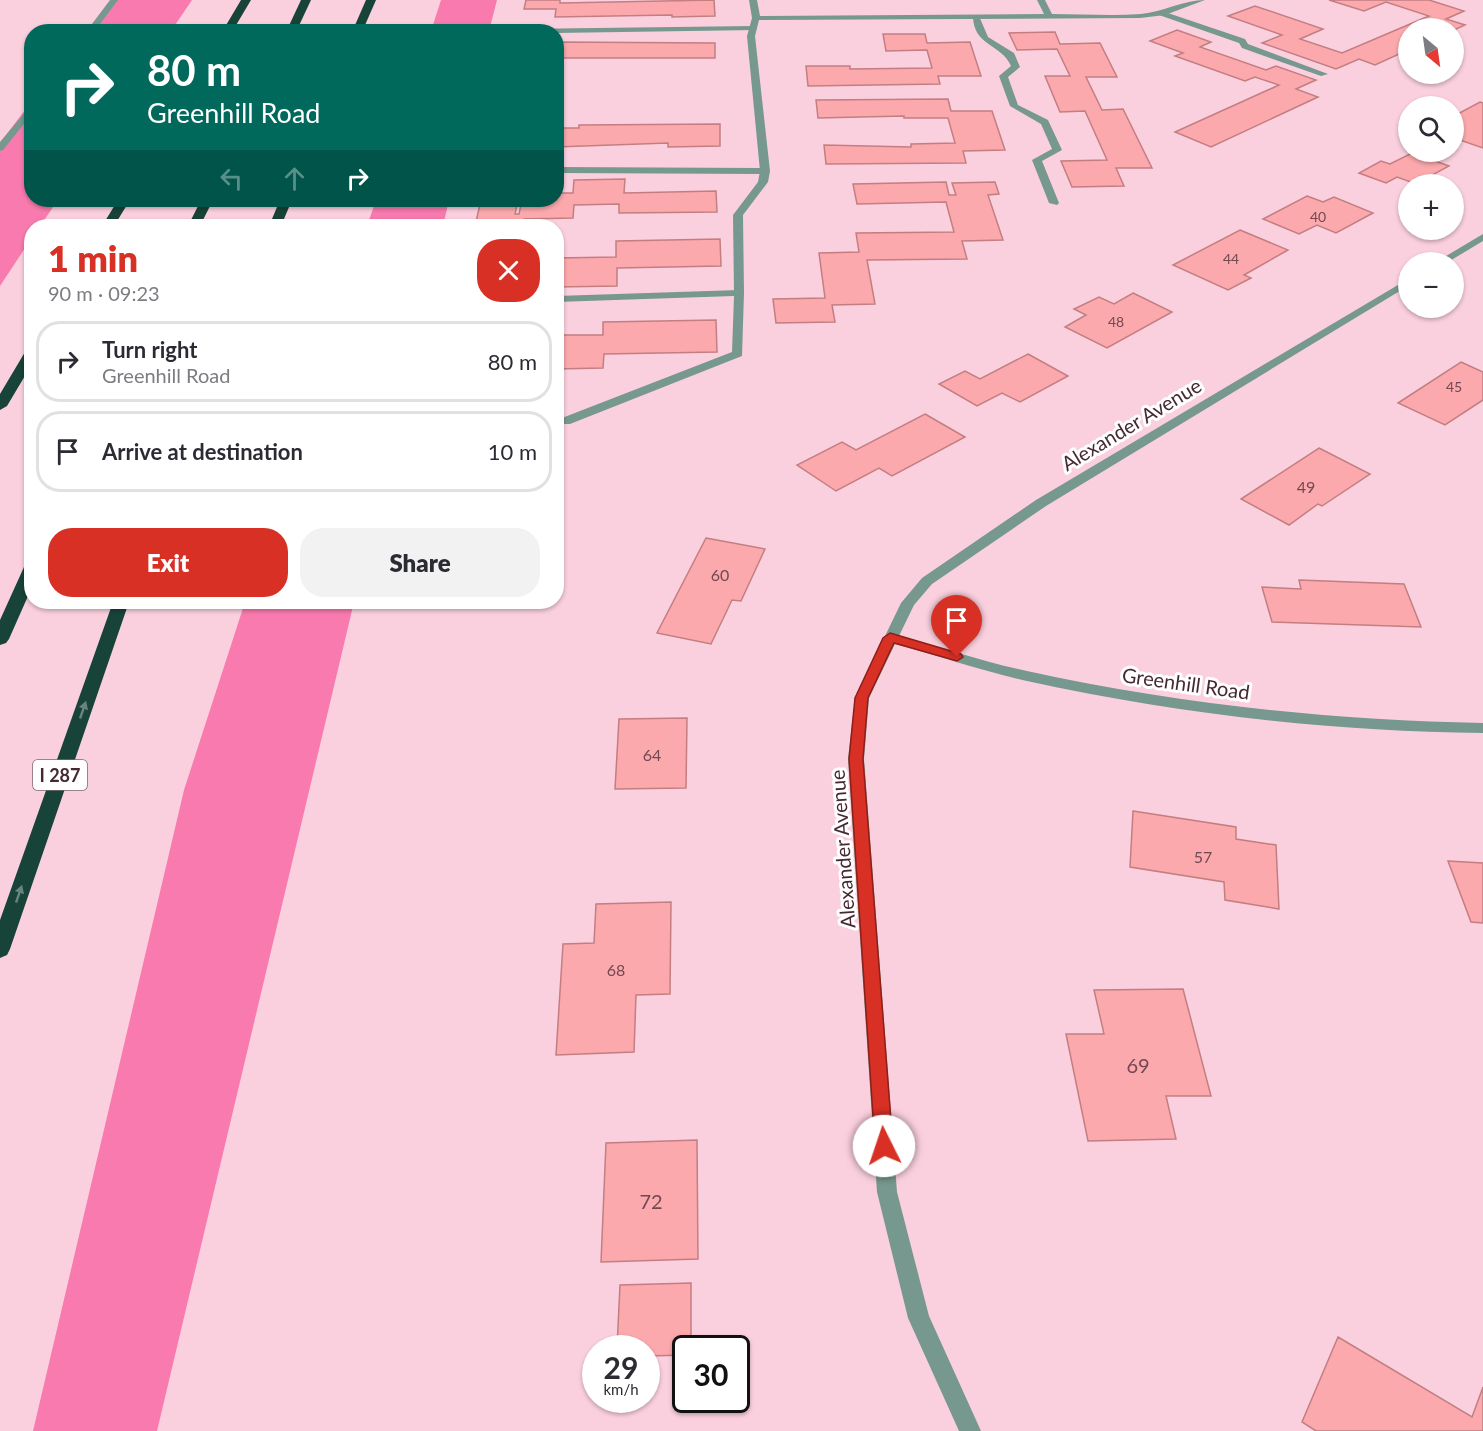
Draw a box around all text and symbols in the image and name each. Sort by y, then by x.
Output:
north arrow [1398,18,1464,84]
map controls [1398,18,1464,318]
text: 80 m [147,45,241,95]
icon: right [48,48,126,126]
text: Greenhill Road [147,96,320,129]
button: search [1398,96,1464,162]
icon: left [215,162,248,195]
icon: ahead [278,162,311,195]
icon: right [341,162,374,195]
button: + [1398,174,1464,240]
house number: 40 [1310,208,1326,225]
text: 1 min [48,236,138,280]
button: close [477,239,540,302]
house number: 44 [1223,250,1239,267]
button: − [1398,252,1464,318]
text: 90 m · 09:23 [48,281,160,305]
house number: 48 [1108,313,1124,330]
text: Turn right [102,336,197,363]
icon: right [51,345,84,378]
text: 80 m [488,348,537,375]
text: Greenhill Road [102,363,230,387]
street label: Alexander Avenue [1057,373,1205,475]
house number: 45 [1446,378,1462,395]
icon: arrive [51,435,84,468]
text: Arrive at destination [102,438,303,465]
text: 10 m [488,438,537,465]
house number: 49 [1297,477,1315,496]
button: Exit [48,528,288,597]
button: Share [300,528,540,597]
house number: 60 [711,565,729,584]
pin [931,595,982,657]
icon: arrive [940,604,973,637]
street label: Greenhill Road [1121,662,1251,704]
one-way arrow [79,701,89,719]
house number: 64 [643,745,661,764]
road number: I 287 [33,760,87,790]
street label: Alexander Avenue [824,769,860,929]
house number: 57 [1194,847,1212,866]
one-way arrow [15,885,25,903]
house number: 68 [607,960,625,979]
house number: 69 [1126,1053,1150,1077]
position arrow [852,1114,916,1178]
house number: 72 [639,1189,663,1213]
speed limit sign: 30 [672,1335,750,1413]
text: 29 [604,1349,638,1385]
text: km/h [603,1380,639,1398]

